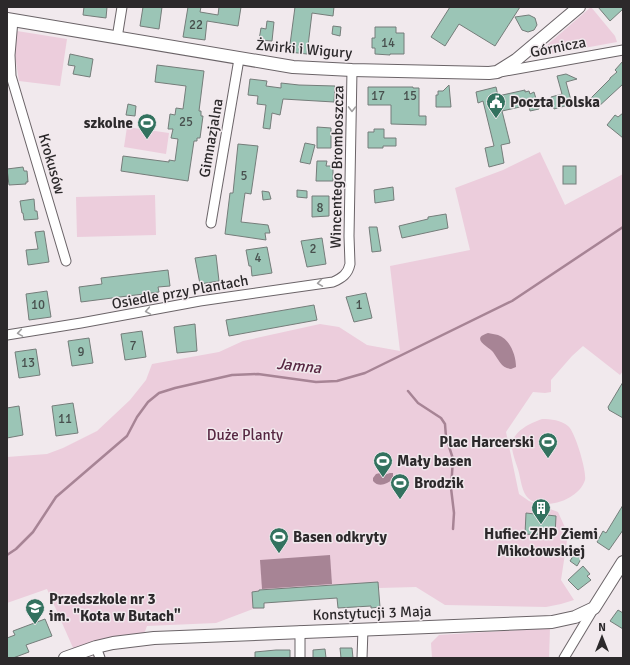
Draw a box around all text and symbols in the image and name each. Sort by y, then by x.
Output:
house number: 22 [189,17,203,33]
street label: Górnicza [529,33,587,61]
house number: 14 [381,35,395,51]
street label: Żwirki i Wigury [255,36,353,62]
street label: Wincentego Bromboszcza [327,85,347,249]
house number: 17 [371,88,385,104]
house number: 15 [403,88,417,104]
public building icon: Poczta Polska [485,91,507,119]
place label: Poczta Polska [510,93,600,111]
street label: Gimnazjalna [195,97,227,179]
one-way arrow [348,106,356,112]
sports icon: szkolne [136,112,158,140]
place label: szkolne [84,114,133,132]
house number: 25 [179,114,193,130]
street label: Krokusów [35,131,69,197]
house number: 5 [240,168,248,184]
house number: 8 [316,200,324,216]
house number: 2 [309,241,317,257]
house number: 4 [254,250,262,266]
street label: Osiedle przy Plantach [110,271,250,313]
one-way arrow [317,278,323,287]
house number: 10 [31,297,45,313]
house number: 1 [355,297,363,313]
one-way arrow [145,306,151,315]
one-way arrow [17,328,23,337]
house number: 7 [129,338,137,354]
house number: 9 [77,344,85,360]
water label: Jamna [276,354,323,378]
house number: 13 [21,355,35,371]
house number: 11 [58,411,72,427]
park label: Duże Planty [207,426,283,444]
sports icon: Plac Harcerski [537,431,559,459]
place label: Plac Harcerski [439,433,534,451]
sports icon: Mały basen [372,450,394,478]
place label: Mały basen [397,452,472,470]
sports icon: Brodzik [389,472,411,500]
place label: Brodzik [414,474,464,492]
building icon: Hufiec ZHP Ziemi Mikołowskiej [530,497,552,525]
place label: Hufiec ZHP Ziemi Mikołowskiej [484,525,598,560]
sports icon: Basen odkryty [268,526,290,554]
place label: Basen odkryty [293,528,387,546]
place label: Przedszkole nr 3 im. "Kota w Butach" [49,590,181,625]
school or university icon: Przedszkole nr 3 im. "Kota w Butach" [24,597,46,625]
street label: Konstytucji 3 Maja [312,602,432,624]
north arrow [582,617,622,657]
text: N [598,621,606,634]

